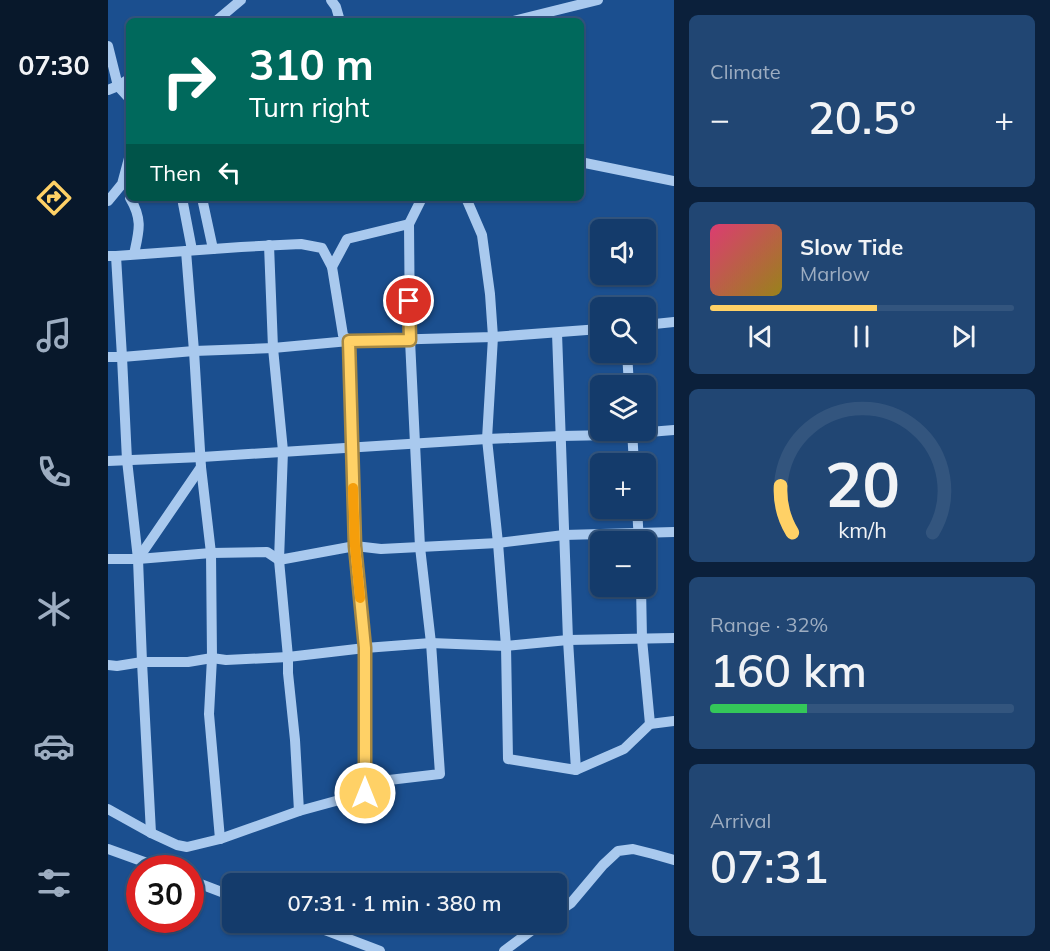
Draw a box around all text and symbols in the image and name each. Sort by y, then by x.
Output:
text: 310 m [249,38,374,91]
icon: right [150,42,228,120]
text: 07:30 [18,48,90,82]
text: Climate [710,59,781,84]
text: 20.5° [808,89,916,145]
text: Turn right [249,90,369,124]
text: − [710,98,730,139]
text: + [994,98,1014,139]
icon: left [213,156,246,189]
text: Then [150,159,201,187]
icon: directions [33,177,75,219]
map controls [590,219,656,597]
button: sound [590,219,656,285]
text: Slow Tide [800,233,903,261]
text: Marlow [800,261,870,286]
pin [383,275,434,326]
icon: arrive [392,284,425,317]
button: search [590,297,656,363]
icon: music [33,314,75,356]
icon: previous [744,320,777,353]
icon: pause [845,320,878,353]
icon: next [947,320,980,353]
button: layers [590,375,656,441]
text: 20 [825,444,899,523]
icon: phone [33,451,75,493]
button: + [590,453,656,519]
text: km/h [838,516,886,543]
button: − [590,531,656,597]
icon: climate [33,588,75,630]
text: Range · 32% [710,612,828,637]
text: 160 km [710,642,867,698]
icon: car [33,725,75,767]
position arrow [333,761,397,825]
text: Arrival [710,808,771,833]
text: 07:31 [710,838,829,894]
speed limit sign: 30 [126,855,204,933]
icon: filters [33,862,75,904]
text: 07:31 · 1 min · 380 m [287,889,502,917]

